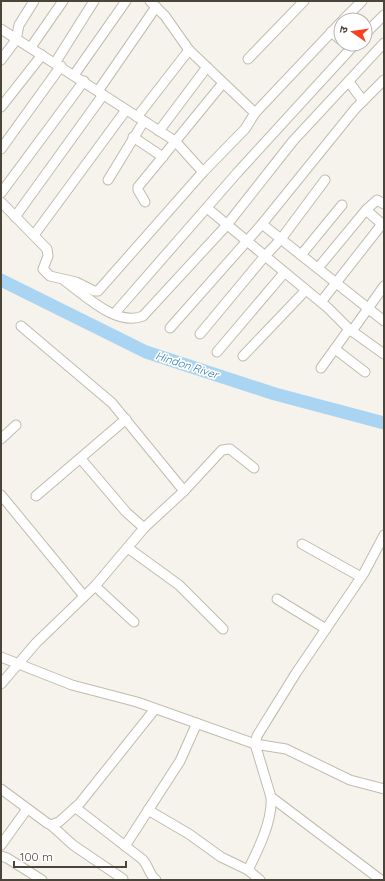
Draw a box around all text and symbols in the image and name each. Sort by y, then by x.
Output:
north arrow [333,12,373,52]
text: उ [336,24,351,34]
water label: Hindon River [154,348,222,382]
scale bar [14,843,126,869]
text: 100 m [20,849,53,864]

